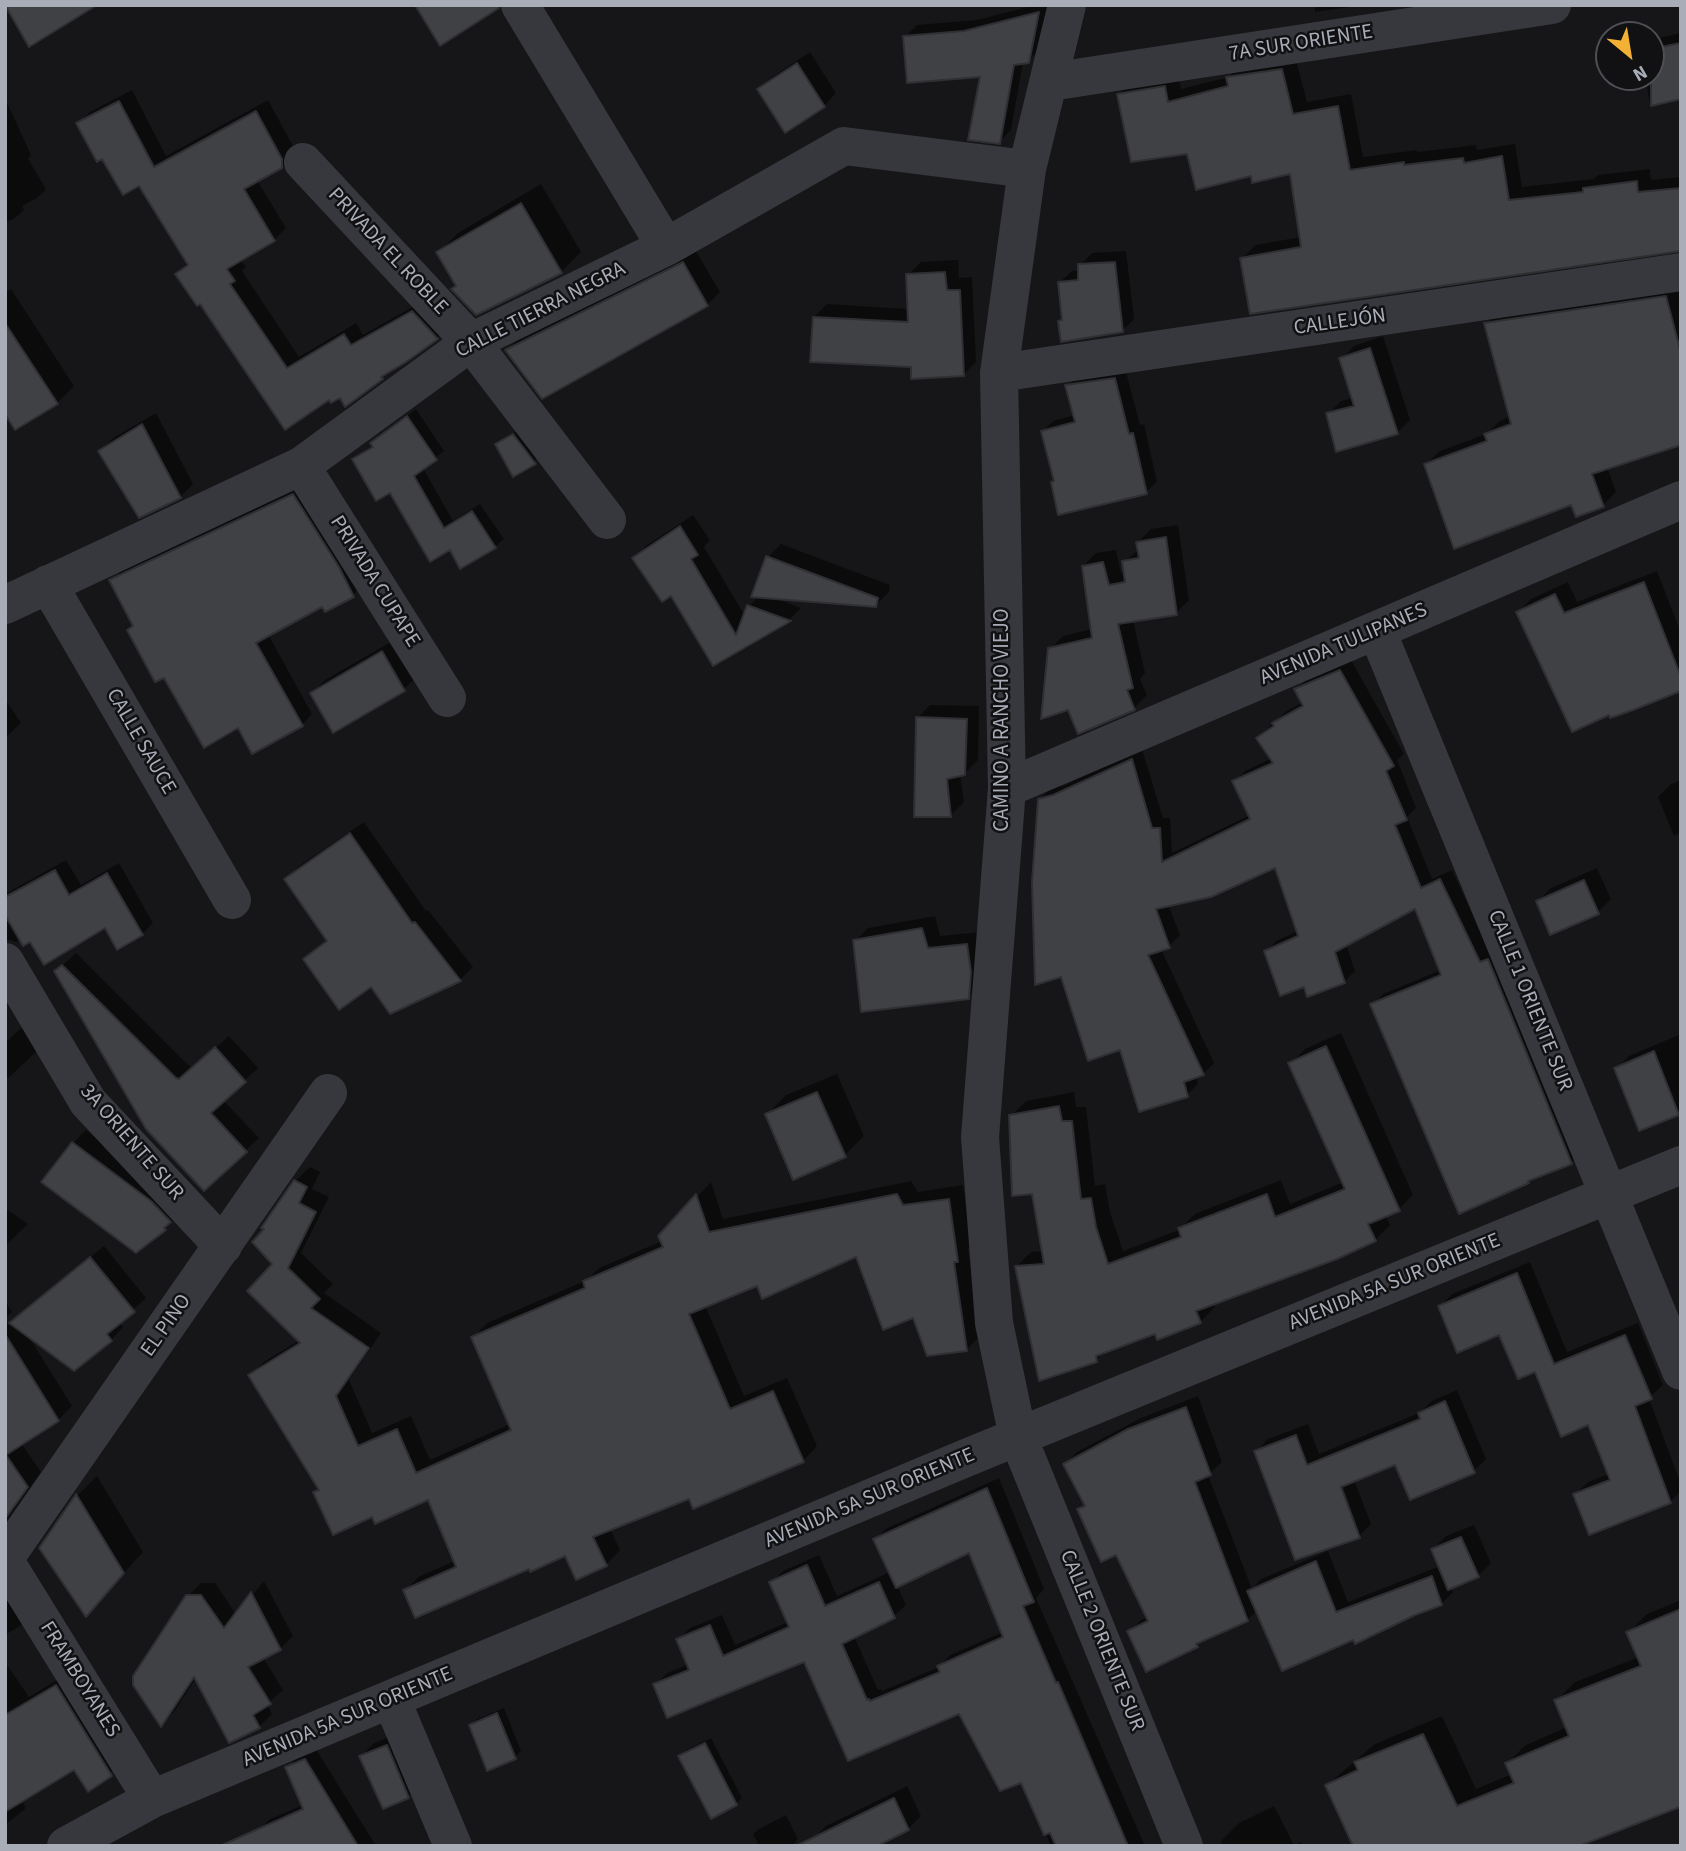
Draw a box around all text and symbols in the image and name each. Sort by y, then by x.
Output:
street label: 7A SUR ORIENTE [1227,20,1375,68]
north arrow [1595,21,1665,91]
text: N [1628,58,1652,88]
street label: PRIVADA EL ROBLE [322,183,452,321]
street label: CALLE TIERRA NEGRA [452,257,630,365]
street label: CALLEJÓN [1292,304,1388,342]
street label: PRIVADA CUPAPE [324,512,424,652]
street label: AVENIDA TULIPANES [1257,598,1431,692]
street label: CAMINO A RANCHO VIEJO [990,608,1016,832]
street label: CALLE SAUCE [100,685,180,799]
street label: CALLE 1 ORIENTE SUR [1481,907,1577,1095]
street label: 3A ORIENTE SUR [74,1080,188,1206]
street label: AVENIDA 5A SUR ORIENTE [1286,1229,1504,1337]
street label: EL PINO [136,1290,198,1362]
street label: AVENIDA 5A SUR ORIENTE [761,1443,979,1555]
street label: CALLE 2 ORIENTE SUR [1053,1547,1149,1735]
street label: FRAMBOYANES [33,1617,125,1743]
street label: AVENIDA 5A SUR ORIENTE [239,1662,457,1774]

